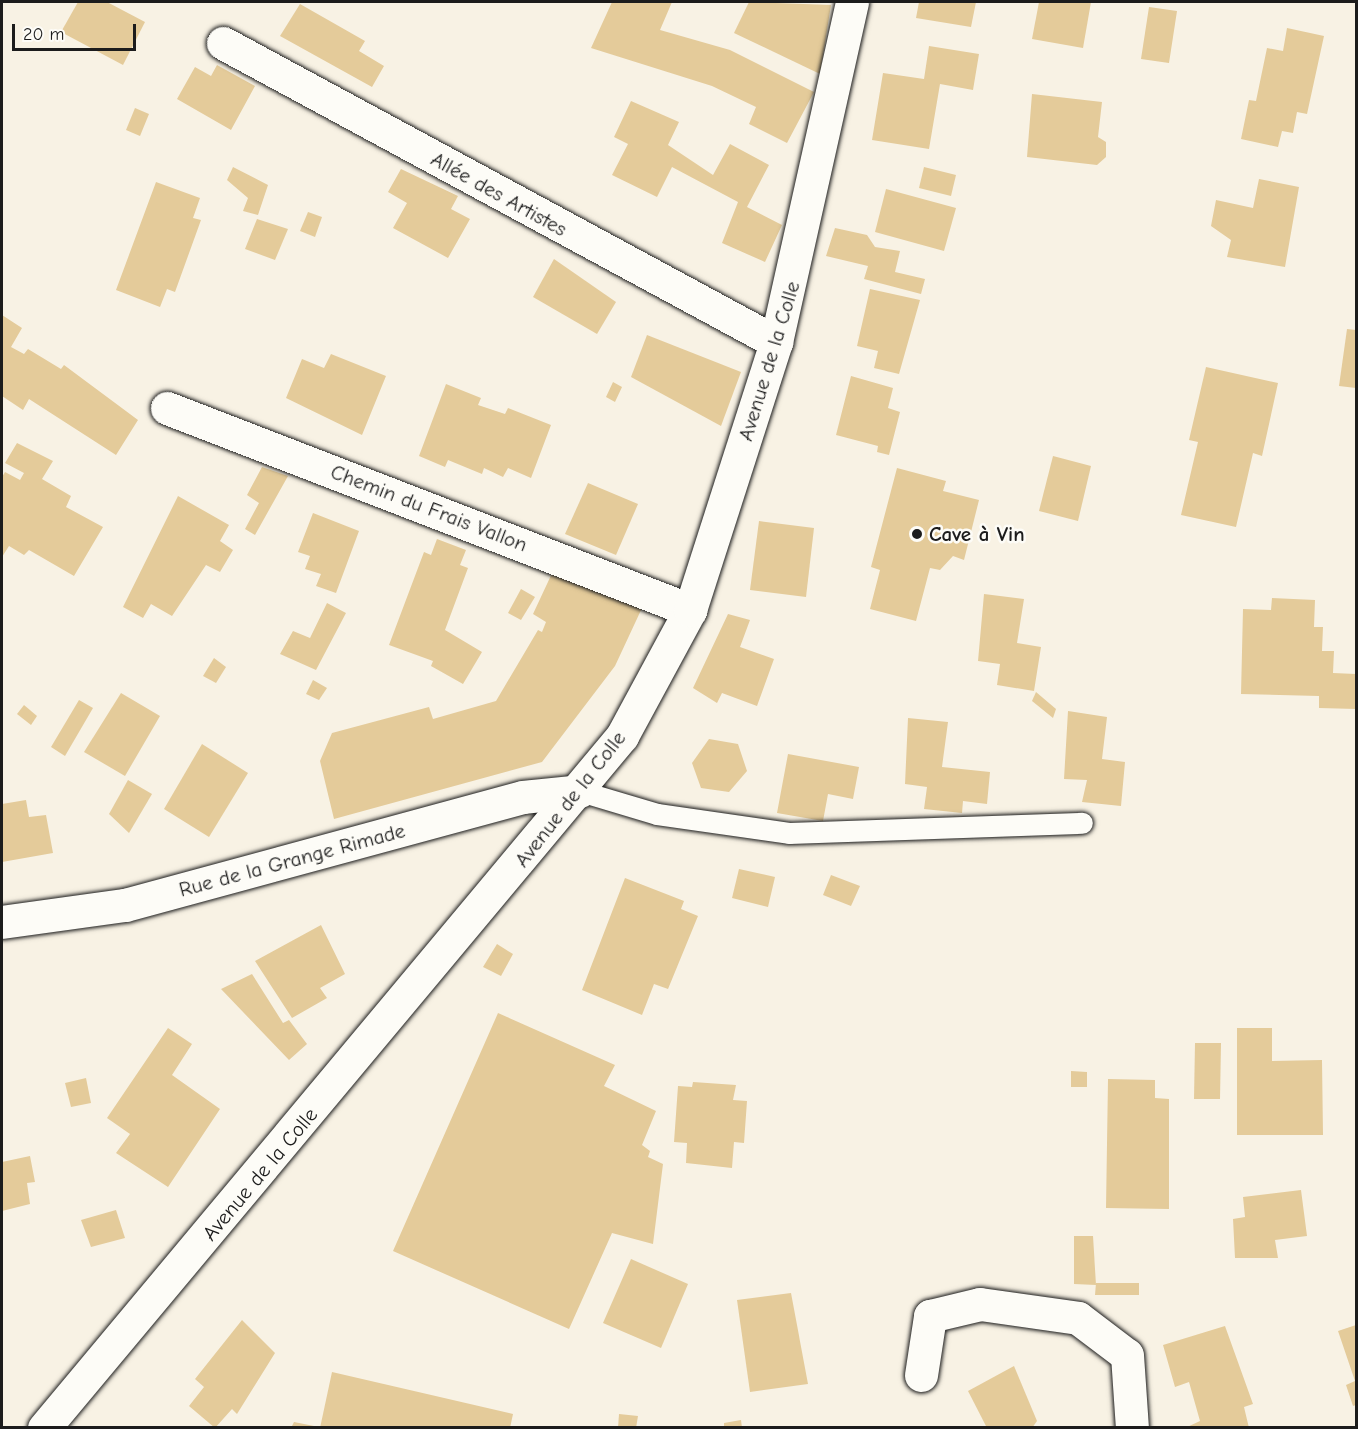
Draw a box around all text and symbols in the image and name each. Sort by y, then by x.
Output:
scale bar [15,12,140,50]
text: 20 m [23,24,64,45]
street label: Allée des Artistes [427,146,571,242]
street label: Avenue de la Colle [733,278,805,444]
street label: Chemin du Frais Vallon [327,459,531,557]
place label: Cave à Vin [929,521,1025,547]
marker: Cave à Vin [910,527,924,541]
street label: Avenue de la Colle [509,726,631,872]
street label: Rue de la Grange Rimade [176,818,408,902]
street label: Avenue de la Colle [197,1102,323,1246]

